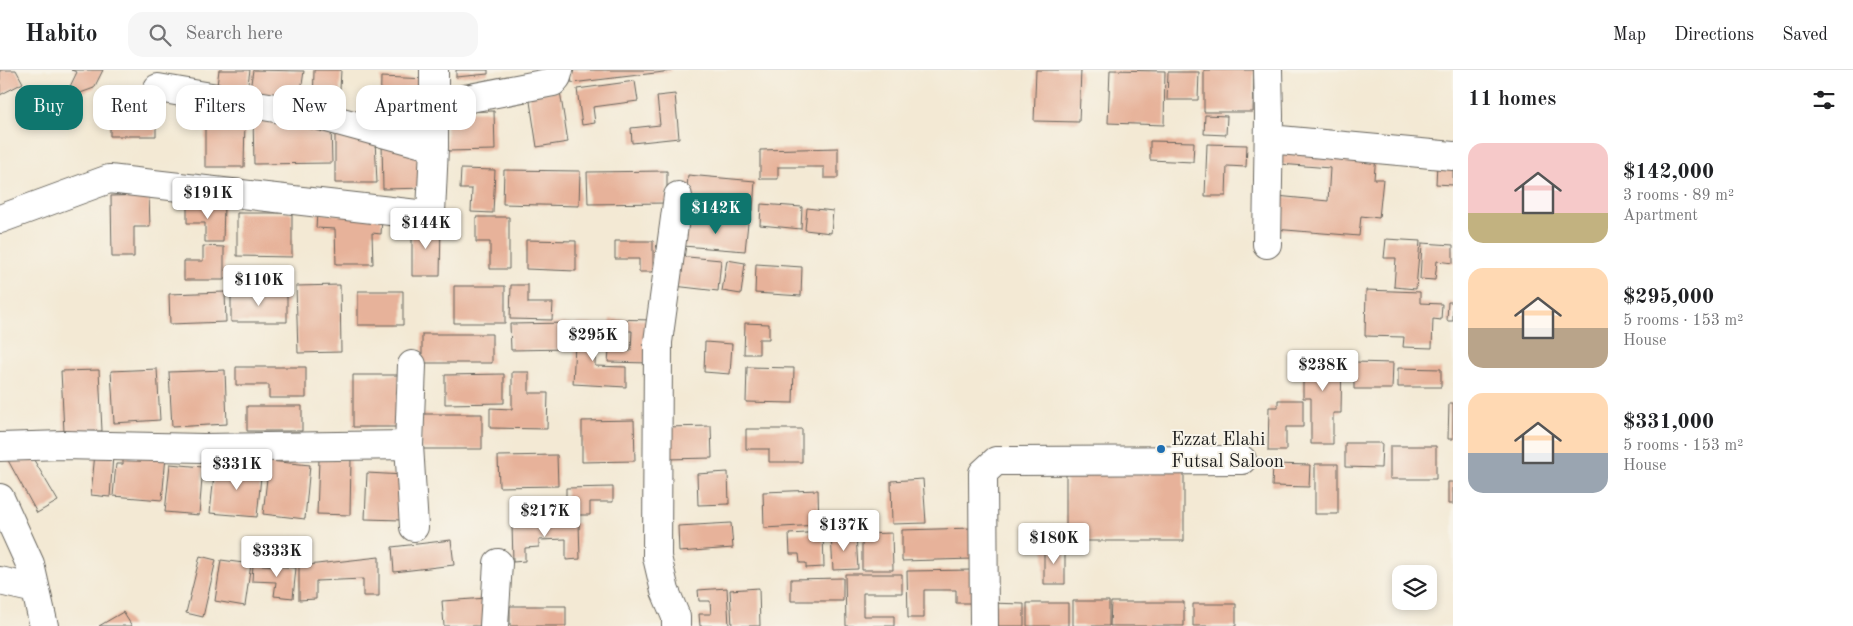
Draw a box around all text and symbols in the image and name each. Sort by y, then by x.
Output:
search box [128,12,478,57]
icon: search [146,21,174,49]
text: Habito [25,23,98,47]
text: Search here [186,25,283,44]
text: Map [1613,26,1646,44]
text: Directions [1674,26,1754,44]
text: Saved [1782,26,1828,44]
chip: Buy [15,85,83,130]
chip: Rent [93,85,166,130]
chip: Filters [176,85,263,130]
chip: New [273,85,346,130]
chip: Apartment [356,85,476,130]
icon: filters [1810,86,1838,114]
text: 11 homes [1468,89,1556,110]
text: $142,000 [1623,162,1714,183]
icon: home [1508,163,1568,223]
pin: $191K [173,178,243,220]
text: $191K [183,186,233,202]
text: 3 rooms · 89 m² [1623,188,1734,204]
pin: $142K [681,192,751,235]
text: $142K [691,201,741,217]
pin: $144K [391,208,461,250]
text: Apartment [1623,208,1698,224]
text: $144K [401,216,451,232]
pin: $110K [224,264,294,307]
text: $110K [234,273,284,289]
text: $295,000 [1623,287,1714,308]
icon: home [1508,288,1568,348]
text: 5 rooms · 153 m² [1623,313,1743,329]
pin: $295K [558,320,628,362]
text: $295K [568,328,618,344]
text: House [1623,333,1666,349]
pin: $238K [1288,350,1358,392]
text: $238K [1298,358,1348,374]
text: $331,000 [1623,412,1714,433]
icon: home [1508,413,1568,473]
place label: Ezzat Elahi Futsal Saloon [1171,431,1284,472]
text: 5 rooms · 153 m² [1623,438,1743,454]
marker: Ezzat Elahi Futsal Saloon [1155,443,1167,455]
pin: $331K [202,448,272,491]
text: $331K [212,457,262,473]
text: House [1623,458,1666,474]
pin: $217K [510,496,580,538]
text: $217K [520,504,570,520]
pin: $137K [809,510,879,552]
text: $137K [819,518,869,534]
pin: $180K [1019,522,1089,565]
text: $180K [1029,531,1079,547]
pin: $333K [242,536,312,578]
text: $333K [252,544,302,560]
map controls [1392,565,1437,610]
button: layers [1392,565,1437,610]

